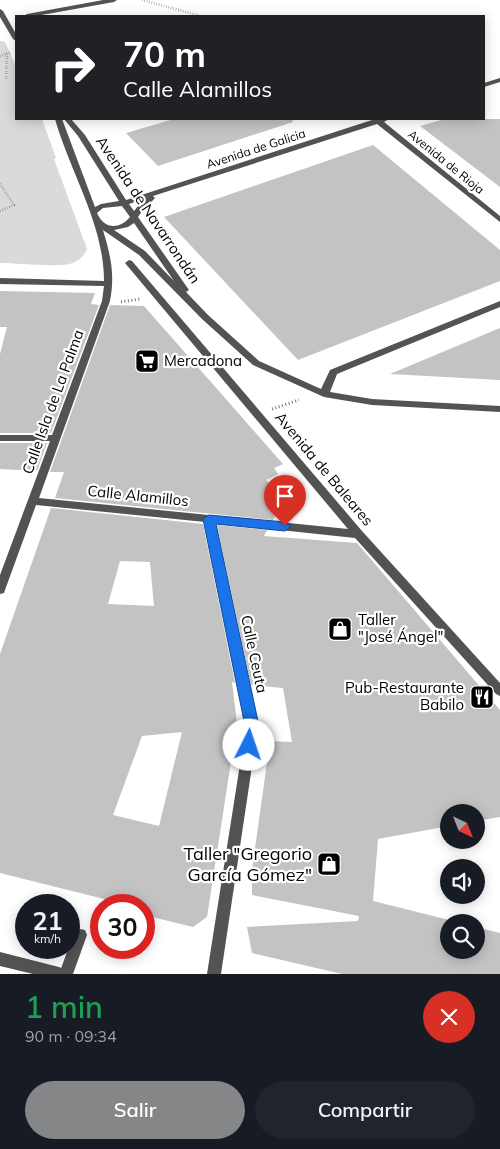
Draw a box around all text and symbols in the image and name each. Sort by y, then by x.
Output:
text: 70 m [123,32,206,76]
icon: right [40,35,105,100]
text: Calle Alamillos [123,75,272,103]
street label: Avenida de Galicia [204,125,307,172]
street label: Avenida de Rioja [405,126,487,197]
street label: Avenida de Navarrondán [92,132,205,287]
street label: Calle Isla de La Palma [18,327,88,477]
supermarket icon: Mercadona [134,348,160,374]
place label: Mercadona [164,351,242,370]
street label: Avenida de Baleares [271,408,378,530]
pin [264,475,306,526]
street label: Calle Alamillos [86,481,190,510]
icon: arrive [271,482,299,510]
place label: Taller "José Ángel" [358,610,443,646]
street label: Calle Ceuta [237,613,272,695]
shop icon: Taller "José Ángel" [327,616,353,642]
place label: Pub-Restaurante Babilo [345,678,464,714]
restaurant icon: Pub-Restaurante Babilo [469,684,495,710]
position arrow [222,718,274,770]
north arrow [440,804,485,849]
map controls [440,804,485,959]
place label: Taller "Gregorio García Gómez" [183,842,312,886]
shop icon: Taller "Gregorio García Gómez" [316,851,342,877]
button: sound [440,859,485,904]
speed limit sign: 30 [90,894,155,959]
text: 21 [32,905,63,936]
button: search [440,914,485,959]
text: km/h [34,931,61,946]
text: 1 min [25,988,103,1026]
button: close [423,991,475,1043]
text: 90 m · 09:34 [25,1026,117,1046]
button: Salir [25,1081,245,1139]
button: Compartir [255,1081,475,1139]

